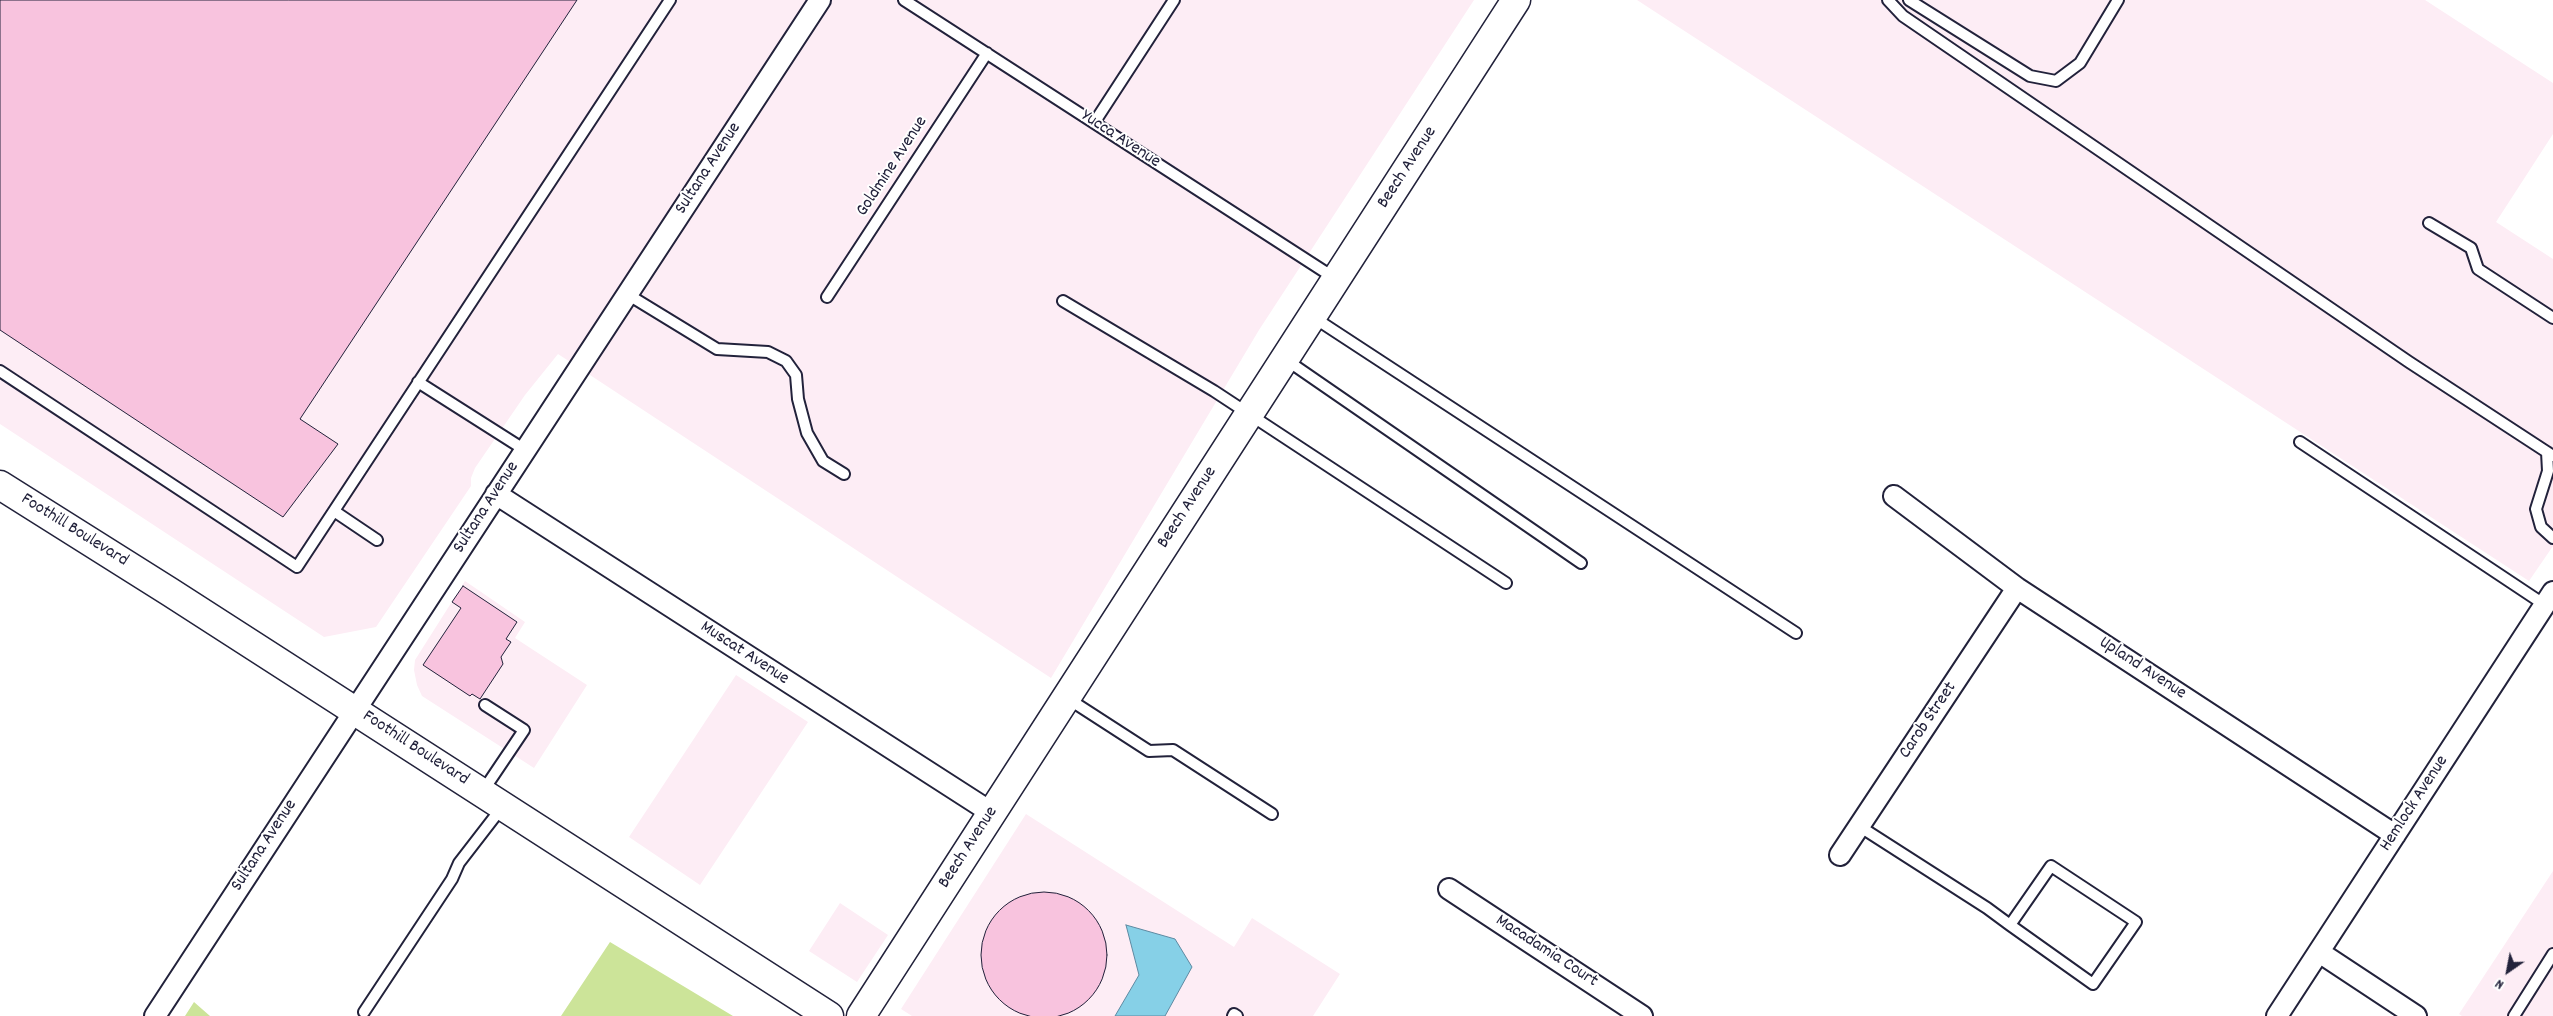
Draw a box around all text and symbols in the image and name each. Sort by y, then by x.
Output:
street label: Yucca Avenue [1076,106,1164,174]
street label: Goldmine Avenue [853,113,933,221]
street label: Sultana Avenue [671,119,747,219]
street label: Beech Avenue [1374,123,1442,213]
street label: Sultana Avenue [449,458,525,558]
street label: Beech Avenue [1154,463,1222,553]
street label: Foothill Boulevard [16,489,132,573]
street label: Muscat Avenue [696,617,792,691]
street label: Upland Avenue [2094,633,2190,705]
street label: Carob Street [1896,679,1962,763]
street label: Foothill Boulevard [358,707,472,791]
street label: Hemlock Avenue [2376,752,2454,856]
street label: Sultana Avenue [227,796,303,896]
street label: Beech Avenue [935,803,1003,893]
street label: Macadamia Court [1491,911,1601,993]
north arrow [2483,946,2533,996]
text: N [2491,973,2508,994]

